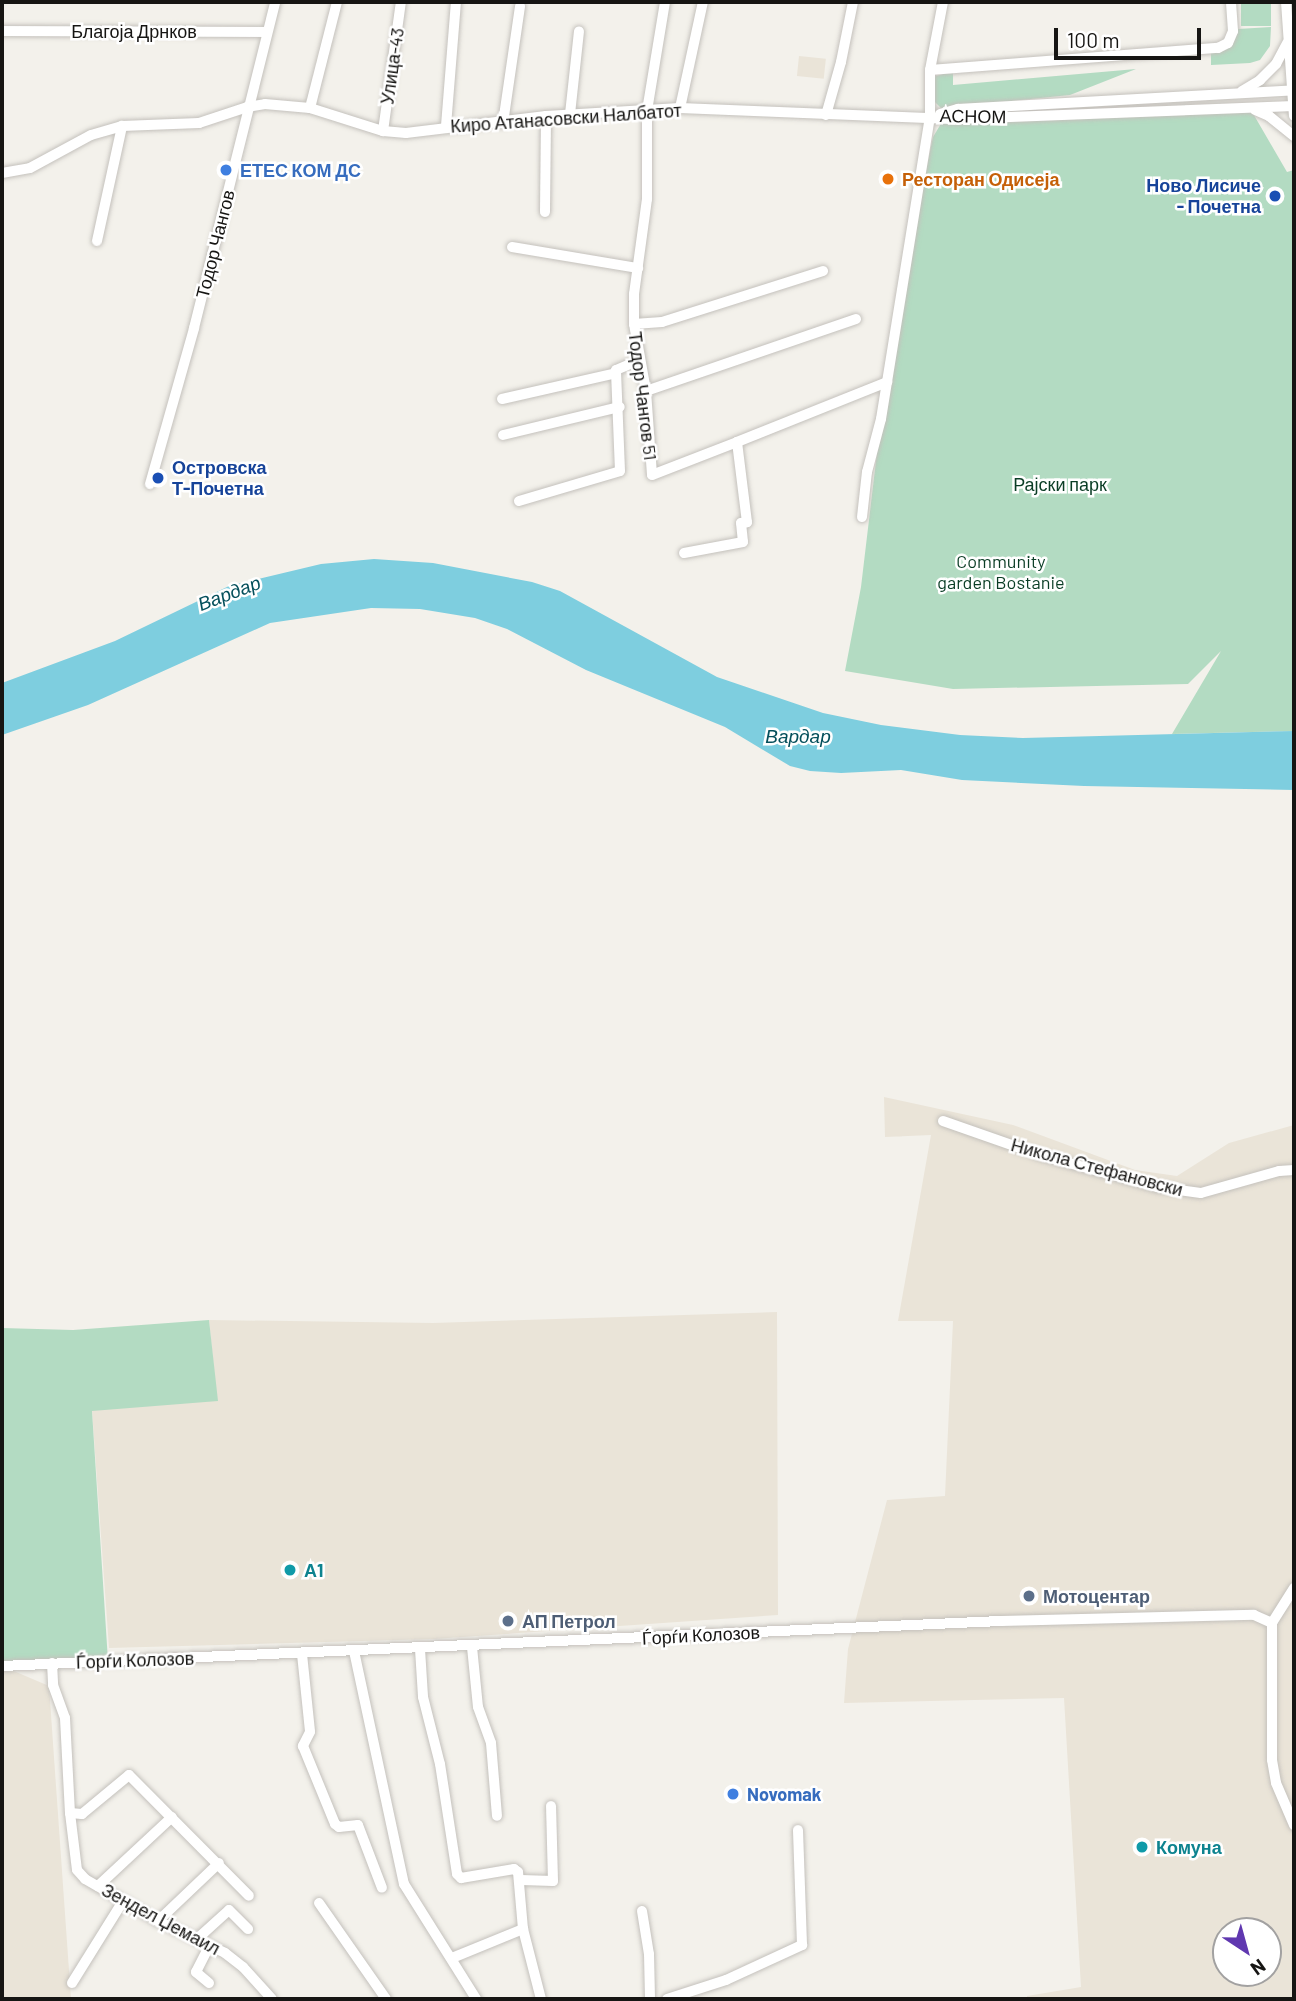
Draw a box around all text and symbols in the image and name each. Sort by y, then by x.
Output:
scale bar [1058,14,1205,58]
street label: Благоја Дрнков [71,20,197,42]
street label: Улица-43 [376,26,408,106]
text: 100 m [1067,27,1120,52]
street label: Киро Атанасовски Налбатот [450,99,682,137]
street label: АСНОМ [940,105,1006,127]
place label: ЕТЕС КОМ ДС [240,159,361,181]
marker: ЕТЕС КОМ ДС [218,162,234,178]
place label: Ресторан Одисеја [902,168,1059,190]
marker: Ресторан Одисеја [880,171,896,187]
place label: Ново Лисиче - Почетна [1146,175,1261,218]
street label: Тодор Чангов [191,188,239,300]
marker: Ново Лисиче - Почетна [1267,188,1283,204]
street label: Тодор Чангов 51 [624,330,662,462]
place label: Островска Т-Почетна [172,457,266,500]
marker: Островска Т-Почетна [150,470,166,486]
park label: Рајски парк [1013,473,1107,495]
park label: Community garden Bostanie [937,551,1065,594]
water label: Вардар [194,571,264,615]
water label: Вардар [765,725,831,747]
street label: Никола Стефановски [1009,1134,1185,1200]
place label: А1 [304,1559,323,1581]
marker: А1 [282,1562,298,1578]
place label: Мотоцентар [1043,1585,1150,1607]
marker: Мотоцентар [1021,1588,1037,1604]
place label: АП Петрол [522,1610,616,1632]
marker: АП Петрол [500,1613,516,1629]
street label: Ѓорѓи Колозов [641,1621,761,1649]
street label: Ѓорѓи Колозов [76,1647,194,1673]
place label: Novomak [747,1783,821,1805]
marker: Novomak [725,1786,741,1802]
place label: Комуна [1156,1836,1222,1858]
marker: Комуна [1134,1839,1150,1855]
street label: Зендел Џемаил [98,1879,224,1959]
north arrow [1212,1917,1282,1987]
text: N [1247,1955,1270,1981]

